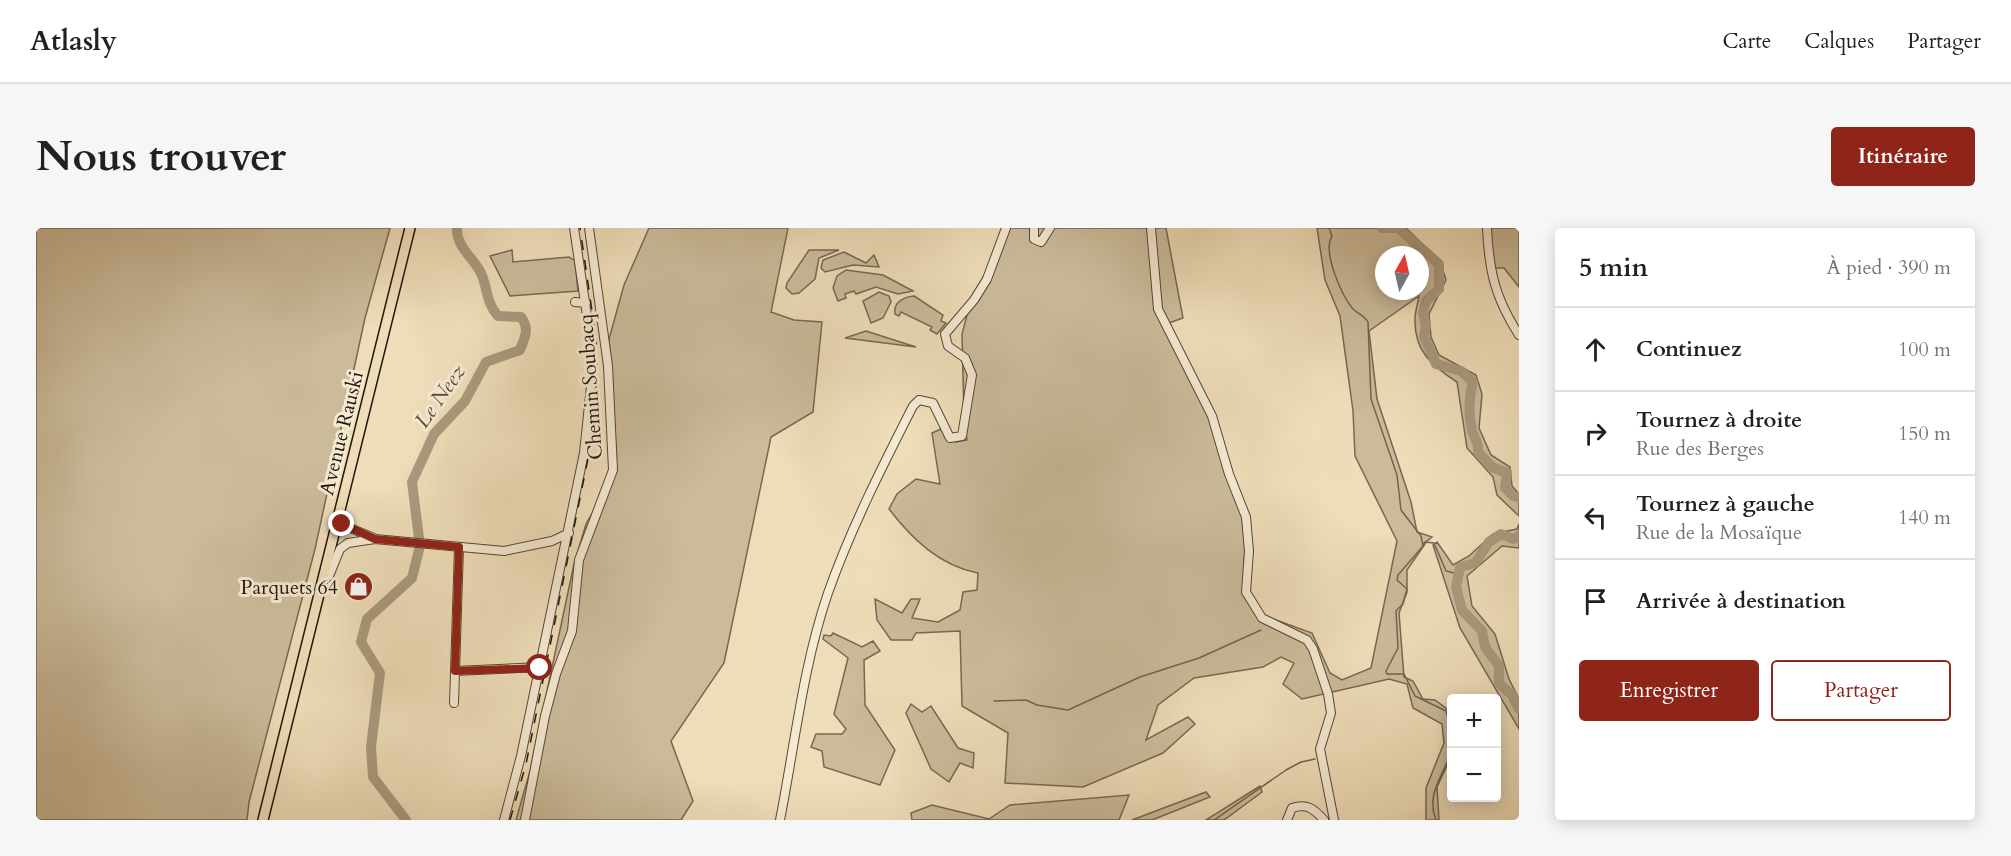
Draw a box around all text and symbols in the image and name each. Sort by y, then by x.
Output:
text: Atlasly [30,22,117,60]
text: Carte [1722,27,1771,56]
text: Calques [1804,27,1874,56]
text: Partager [1907,27,1981,56]
button: Itinéraire [1831,127,1975,186]
text: Nous trouver [36,128,286,185]
north arrow [1375,246,1429,300]
text: 5 min [1579,250,1648,285]
text: À pied · 390 m [1827,254,1951,281]
street label: Chemin Soubacq [572,313,609,461]
icon: ahead [1579,333,1612,366]
text: Continuez [1636,334,1742,364]
text: 100 m [1898,336,1951,363]
water label: Le Neez [408,358,473,434]
street label: Avenue Rauski [313,368,370,498]
text: Tournez à droite [1636,405,1802,435]
icon: right [1579,417,1612,450]
text: 150 m [1898,420,1951,447]
text: Rue des Berges [1636,435,1764,462]
text: Tournez à gauche [1636,489,1815,519]
icon: left [1579,501,1612,534]
text: 140 m [1898,504,1951,531]
route end [328,510,354,536]
text: Rue de la Mosaïque [1636,519,1802,546]
shop icon: Parquets 64 [343,571,375,603]
place label: Parquets 64 [241,574,338,601]
icon: arrive [1579,585,1612,618]
text: Arrivée à destination [1636,586,1846,616]
route start [526,654,552,680]
button: Enregistrer [1579,660,1759,721]
button: Partager [1771,660,1951,721]
map controls [1447,694,1501,802]
button: + [1447,694,1501,748]
button: − [1447,748,1501,802]

